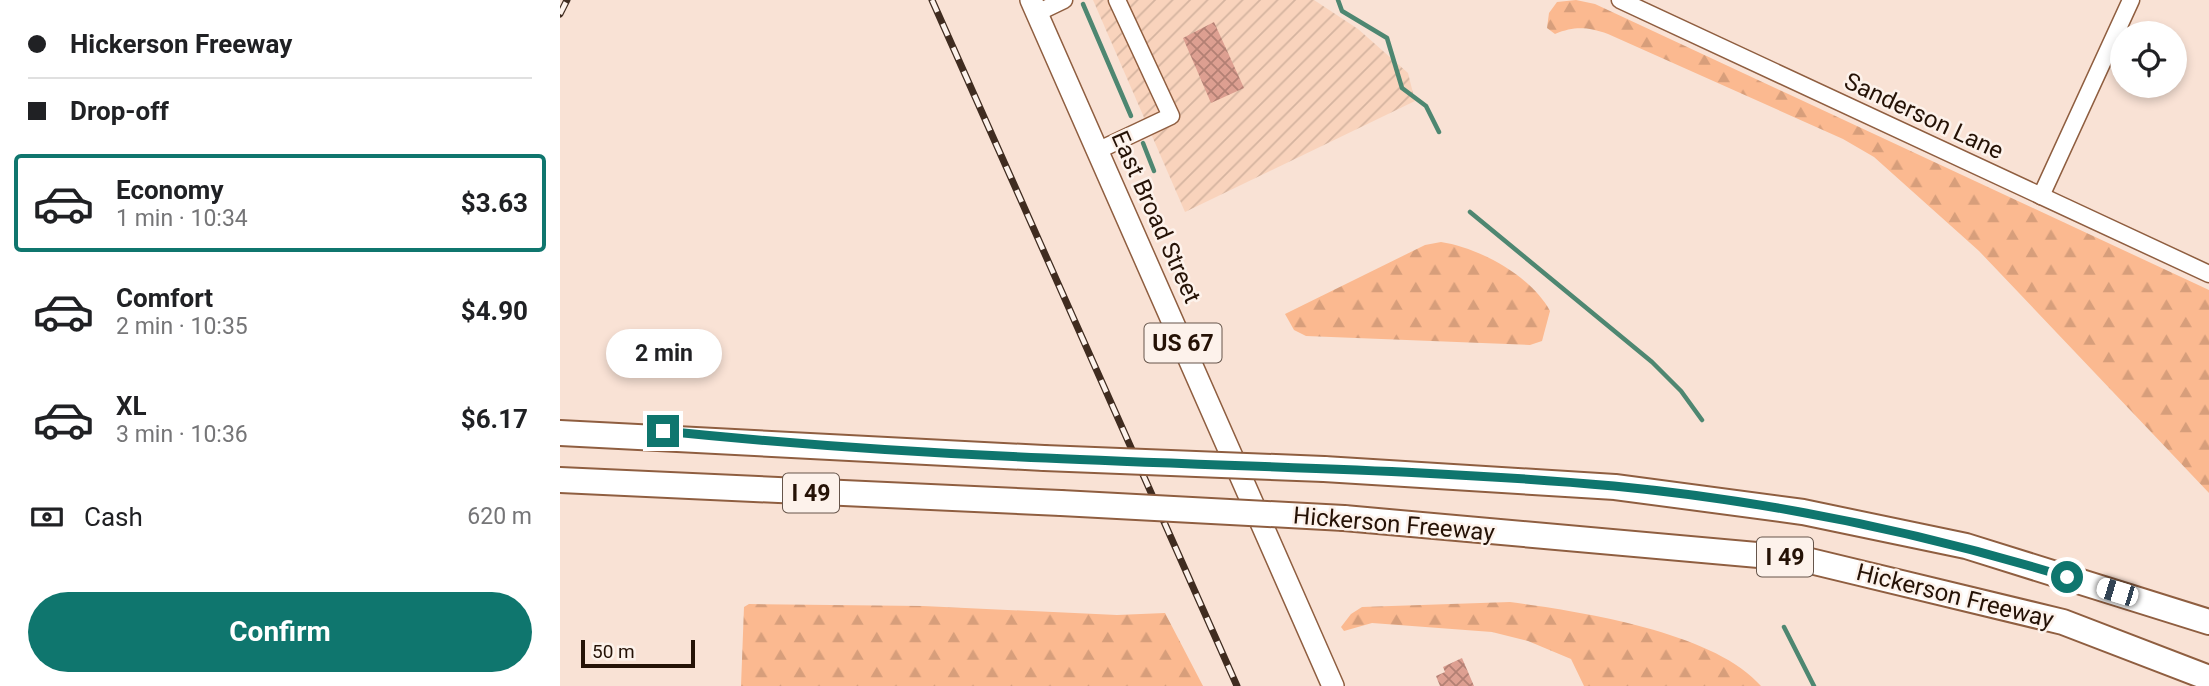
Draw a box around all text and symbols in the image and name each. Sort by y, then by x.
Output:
map controls [2110,21,2187,98]
button: locate [2110,21,2187,98]
text: Hickerson Freeway [70,29,292,59]
street label: Sanderson Lane [1840,67,2008,165]
text: Drop-off [70,96,169,126]
street label: East Broad Street [1106,127,1207,307]
icon: car [32,172,95,235]
text: Economy [116,175,223,205]
text: $3.63 [461,188,528,218]
text: 1 min · 10:34 [116,205,248,232]
icon: car [32,280,95,343]
text: Comfort [116,283,213,313]
text: $4.90 [461,296,528,326]
text: 2 min · 10:35 [116,313,248,340]
road number: US 67 [1144,324,1222,362]
callout: 2 min [605,330,721,378]
text: 2 min [635,340,693,367]
icon: car [32,388,95,451]
text: XL [116,391,147,421]
text: $6.17 [461,404,528,434]
route end [647,415,679,447]
text: 3 min · 10:36 [116,421,248,448]
road number: I 49 [783,474,839,512]
icon: cash [28,498,66,536]
street label: Hickerson Freeway [1292,501,1497,547]
text: Cash [84,502,143,532]
text: 620 m [467,503,532,530]
road number: I 49 [1757,538,1813,576]
street label: Hickerson Freeway [1854,558,2057,634]
route start [2051,561,2083,593]
car [2094,576,2141,608]
button: Confirm [28,592,532,672]
scale bar [581,637,695,669]
text: 50 m [592,640,635,663]

